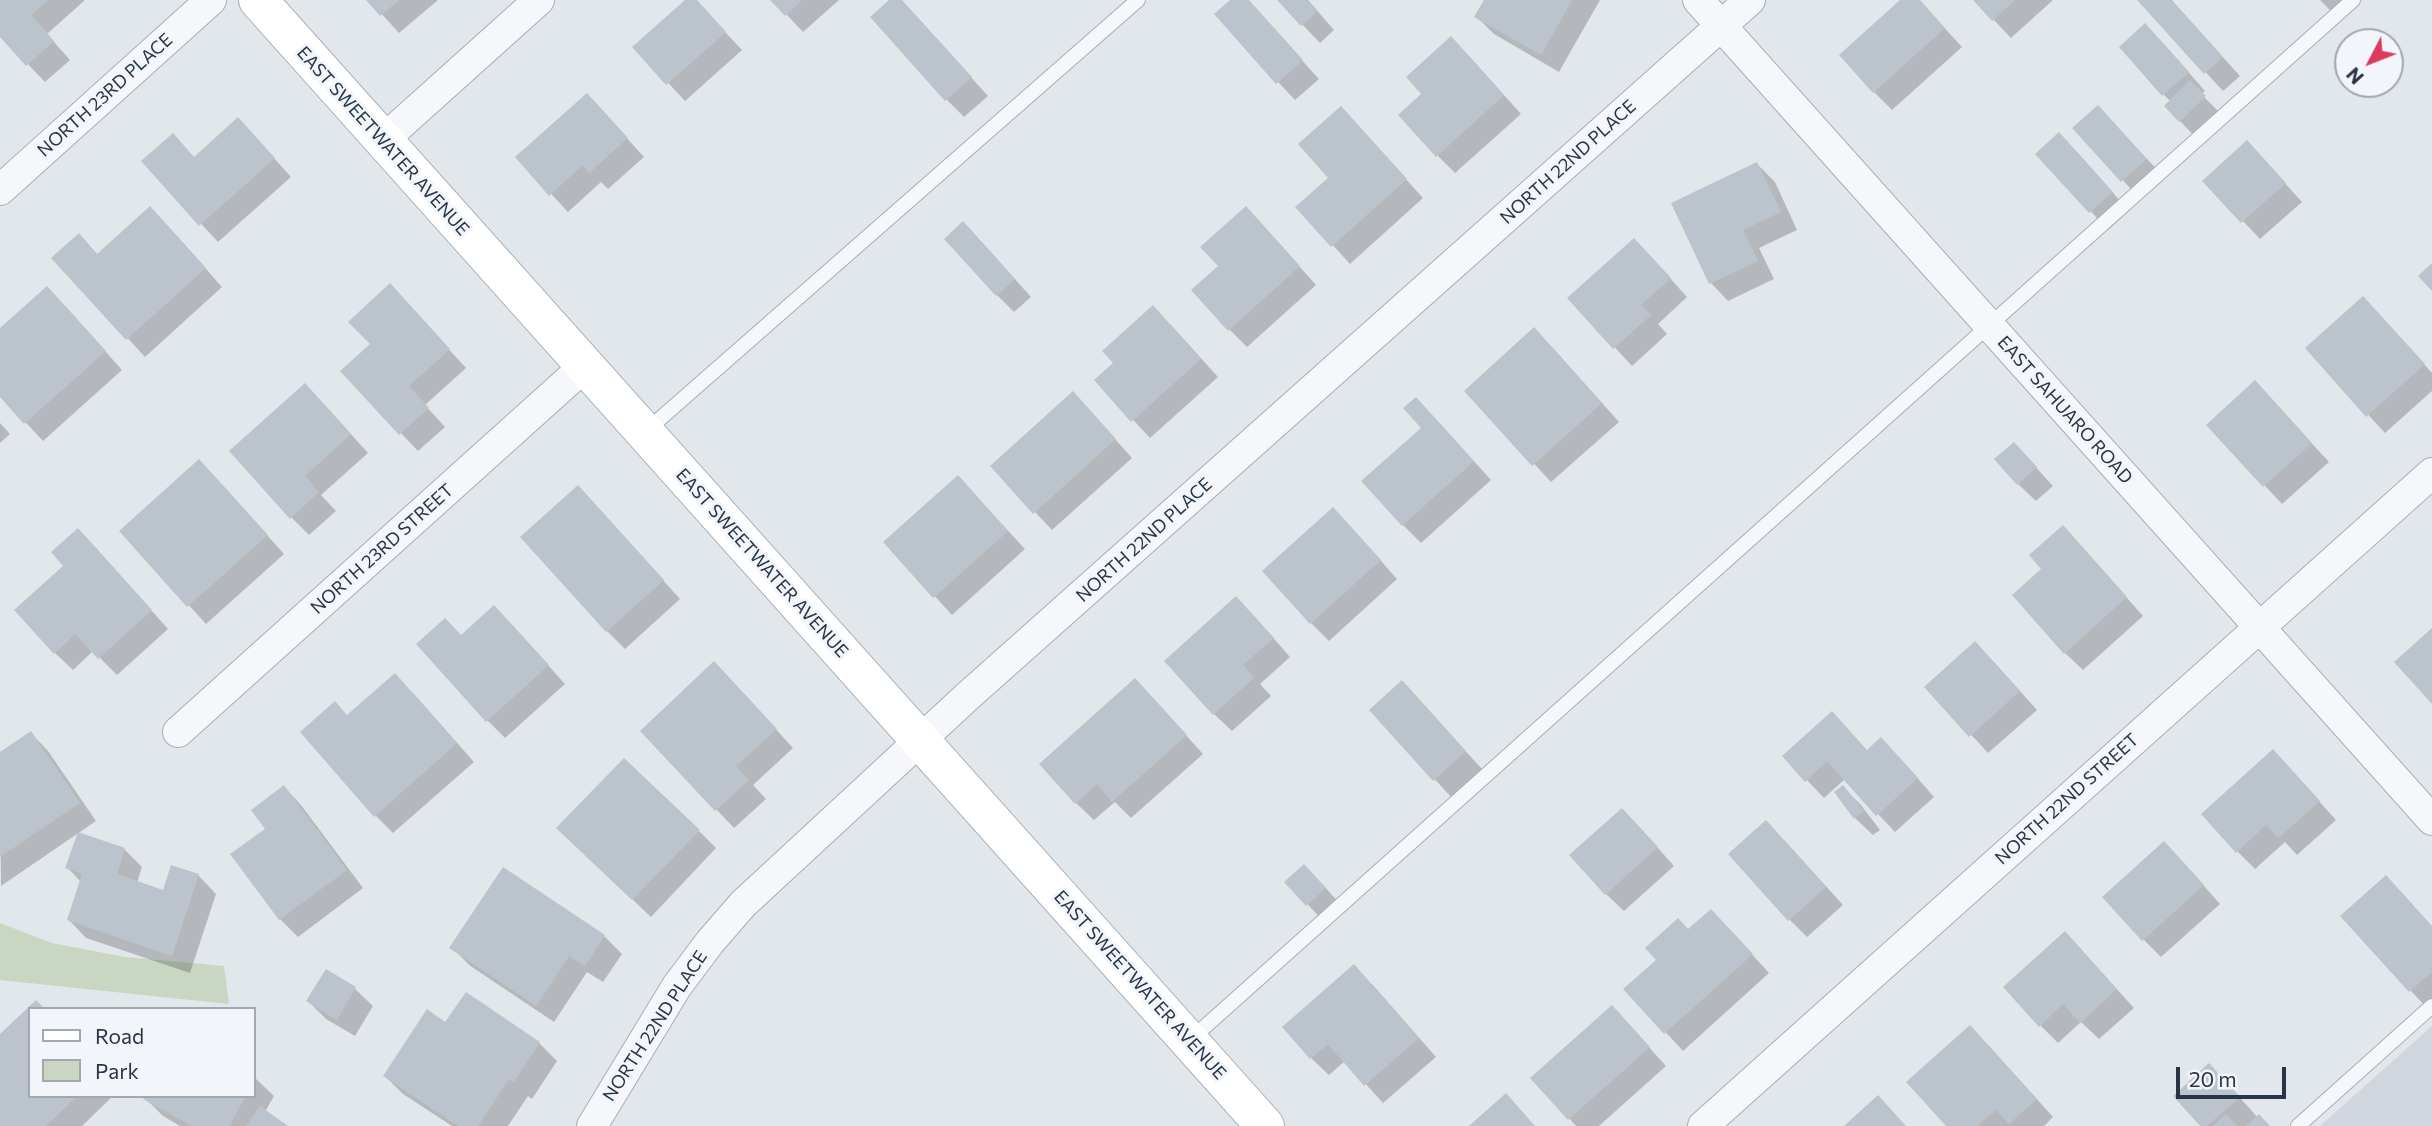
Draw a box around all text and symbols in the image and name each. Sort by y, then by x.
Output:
north arrow [2334,28,2404,98]
street label: NORTH 23RD PLACE [33,29,177,161]
street label: EAST SWEETWATER AVENUE [292,42,474,240]
text: N [2341,63,2368,89]
street label: NORTH 22ND PLACE [1496,95,1640,229]
street label: EAST SAHUARO ROAD [1993,332,2137,488]
street label: EAST SWEETWATER AVENUE [671,464,853,662]
street label: NORTH 22ND PLACE [1072,473,1216,607]
street label: NORTH 23RD STREET [306,479,458,619]
street label: NORTH 22ND STREET [1991,729,2143,869]
street label: EAST SWEETWATER AVENUE [1049,886,1231,1084]
street label: NORTH 22ND PLACE [598,947,712,1105]
legend [28,1007,256,1098]
text: Road [95,1023,144,1048]
scale bar [2180,1052,2290,1096]
text: Park [95,1058,139,1083]
text: 20 m [2189,1066,2237,1091]

